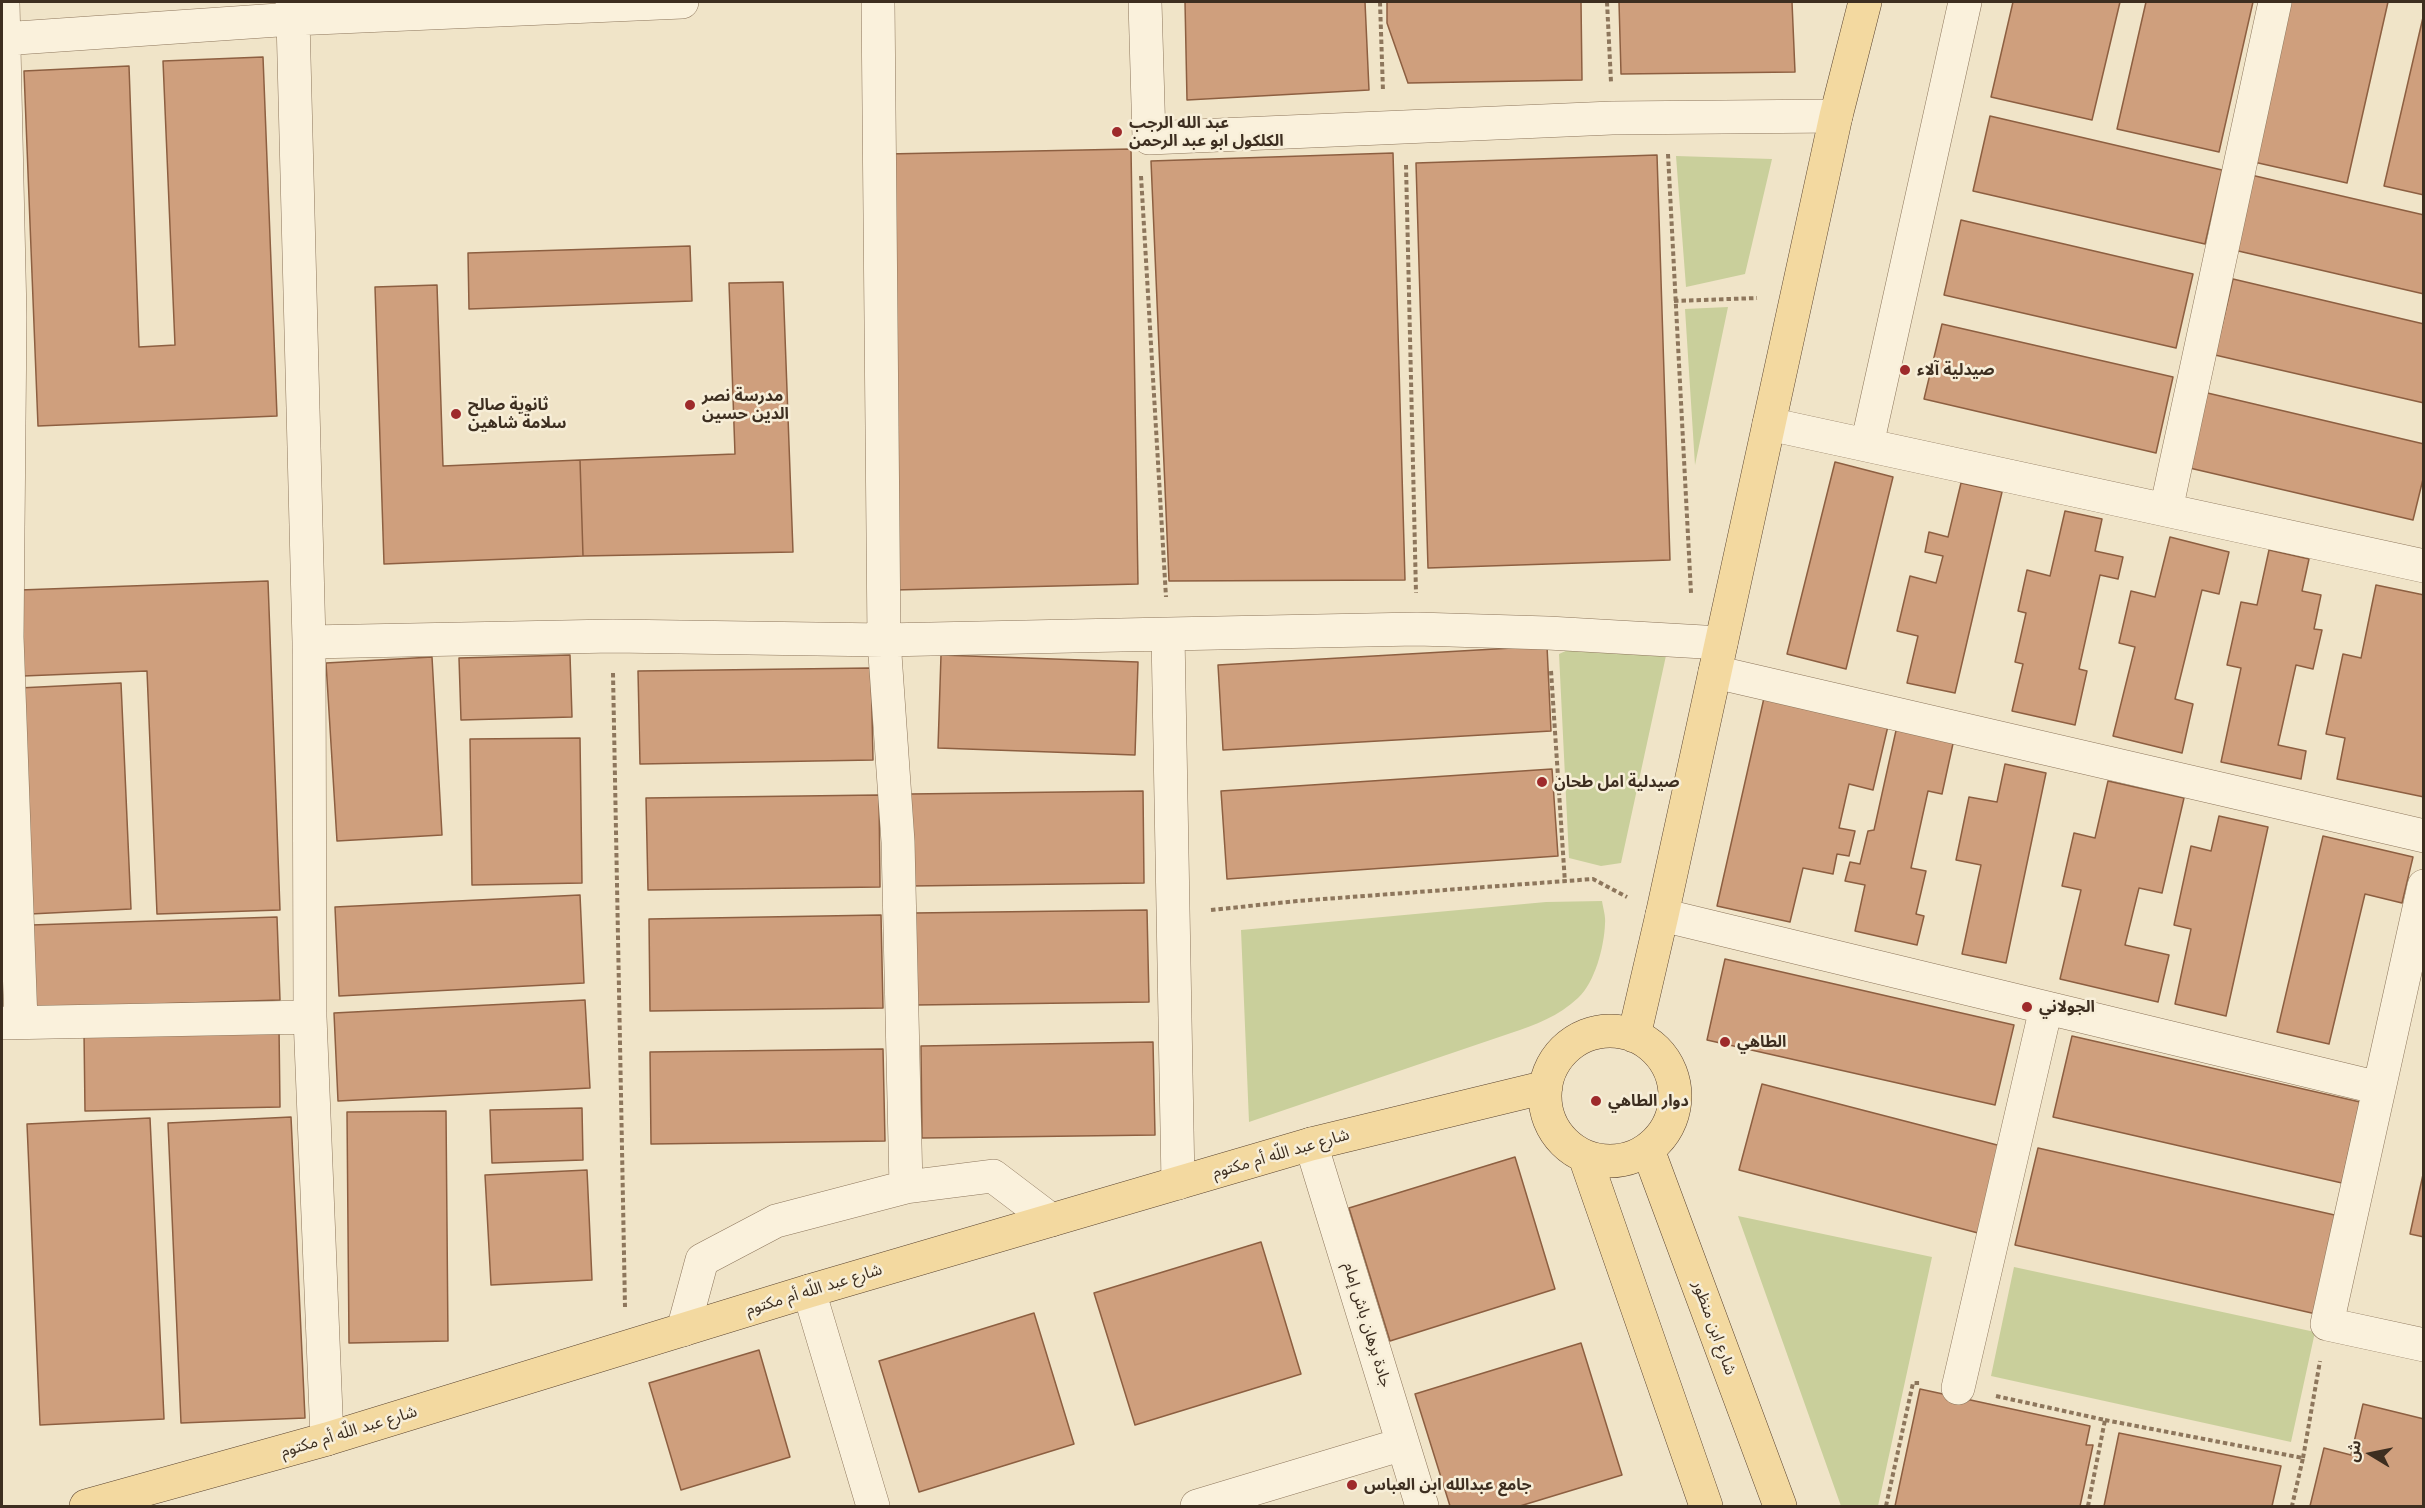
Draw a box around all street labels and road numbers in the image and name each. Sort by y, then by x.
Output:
street label: شارع عبد اللّه أم مكتوم [1210,1125,1352,1183]
street label: شارع عبد اللّه أم مكتوم [744,1260,884,1320]
street label: جادة برهان باش إمام [1339,1260,1395,1390]
street label: شارع ابن منظور [1688,1278,1740,1378]
street label: شارع عبد اللّه أم مكتوم [279,1402,419,1462]

